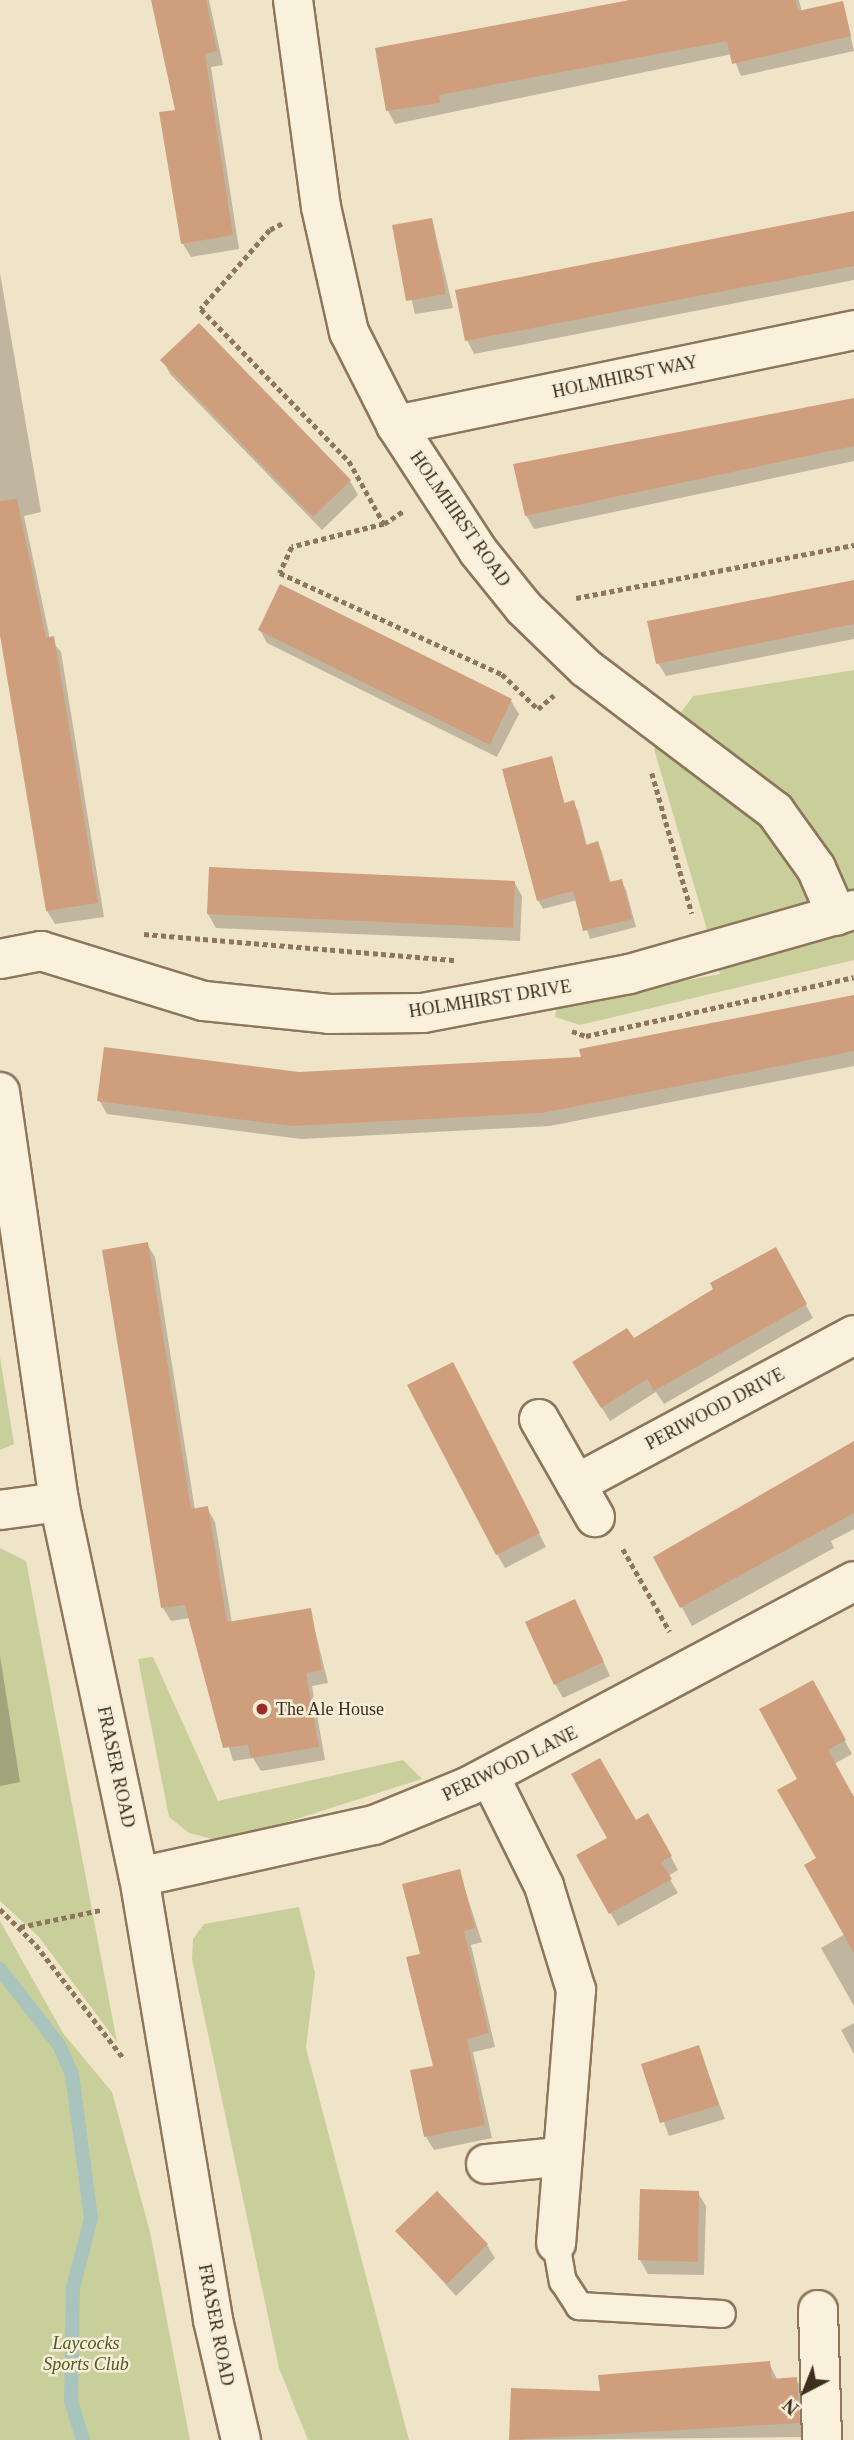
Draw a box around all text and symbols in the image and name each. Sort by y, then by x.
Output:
street label: HOLMHIRST WAY [550,351,700,403]
street label: HOLMHIRST ROAD [405,447,515,591]
street label: HOLMHIRST DRIVE [407,975,573,1023]
street label: PERIWOOD DRIVE [642,1363,788,1455]
place label: The Ale House [276,1698,385,1720]
marker: The Ale House [254,1701,270,1717]
street label: FRASER ROAD [93,1704,139,1830]
street label: PERIWOOD LANE [439,1722,581,1806]
street label: FRASER ROAD [194,2262,238,2388]
park label: Laycocks Sports Club [43,2333,129,2376]
north arrow [770,2356,840,2426]
text: N [778,2395,803,2419]

